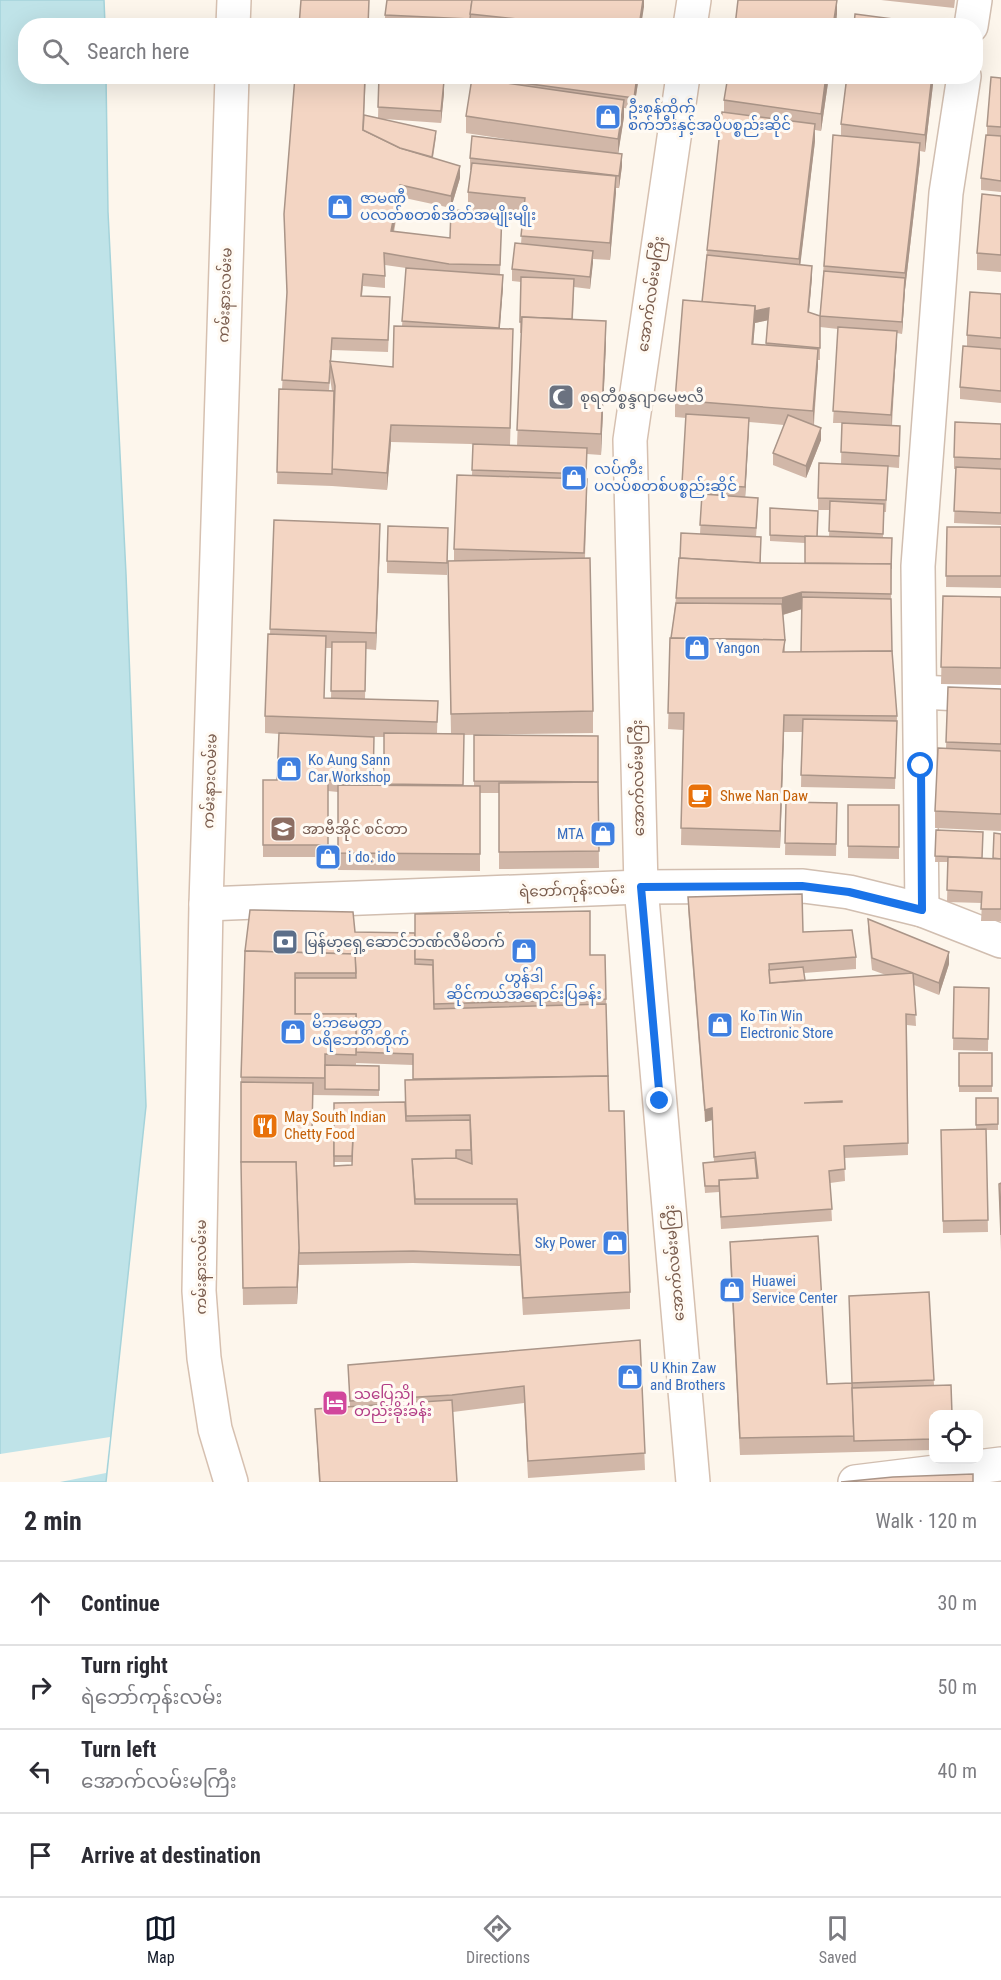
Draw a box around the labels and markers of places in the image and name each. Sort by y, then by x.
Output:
place label: ဦးစွန်ထိုက် စက်ဘီးနှင့်အပိုပစ္စည်းဆိုင် [628,98,791,137]
shop icon: ဦးစွန်ထိုက် စက်ဘီးနှင့်အပိုပစ္စည်းဆိုင် [593,102,623,132]
place label: ဇာမဏီ ပလတ်စတစ်အိတ်အမျိုးမျိုး [360,188,536,227]
shop icon: ဇာမဏီ ပလတ်စတစ်အိတ်အမျိုးမျိုး [325,192,355,222]
mosque icon: စုရတီစ္စန္ဒဂျာမေဗလီ [546,382,576,412]
place label: စုရတီစ္စန္ဒဂျာမေဗလီ [580,387,704,409]
place label: လပ်ကီး ပလပ်စတစ်ပစ္စည်းဆိုင် [594,459,737,498]
shop icon: လပ်ကီး ပလပ်စတစ်ပစ္စည်းဆိုင် [559,463,589,493]
shop icon: Yangon [682,633,712,663]
place label: Yangon [716,639,760,657]
place label: Ko Aung Sann Car Workshop [308,751,391,786]
shop icon: Ko Aung Sann Car Workshop [274,754,304,784]
cafe icon: Shwe Nan Daw [685,781,715,811]
place label: Shwe Nan Daw [720,787,808,805]
school or university icon: အာဗီအိုင် စင်တာ [268,814,298,844]
place label: အာဗီအိုင် စင်တာ [302,819,408,841]
shop icon: MTA [588,819,618,849]
place label: MTA [557,825,584,843]
shop icon: i do. ido [313,842,343,872]
place label: i do. ido [348,848,396,866]
bank icon: မြန်မာ့ရှေ့ဆောင်ဘဏ်လီမိတက် [270,927,300,957]
place label: မြန်မာ့ရှေ့ဆောင်ဘဏ်လီမိတက် [304,932,505,954]
shop icon: ဟွန်ဒါ ဆိုင်ကယ်အရောင်းပြခန်း [509,936,539,966]
place label: ဟွန်ဒါ ဆိုင်ကယ်အရောင်းပြခန်း [446,967,602,1006]
place label: Ko Tin Win Electronic Store [740,1007,833,1042]
shop icon: Ko Tin Win Electronic Store [705,1010,735,1040]
place label: မိဘမေတ္တာ ပရိဘောဂတိုက် [312,1013,409,1052]
shop icon: မိဘမေတ္တာ ပရိဘောဂတိုက် [278,1017,308,1047]
place label: May South Indian Chetty Food [284,1108,386,1143]
restaurant icon: May South Indian Chetty Food [250,1111,280,1141]
shop icon: Sky Power [600,1228,630,1258]
place label: Sky Power [535,1234,596,1252]
place label: Huawei Service Center [752,1272,838,1307]
shop icon: Huawei Service Center [717,1275,747,1305]
place label: U Khin Zaw and Brothers [650,1359,726,1394]
shop icon: U Khin Zaw and Brothers [615,1362,645,1392]
place label: သပြေညို တည်းခိုးခန်း [354,1384,432,1423]
hotel icon: သပြေညို တည်းခိုးခန်း [320,1388,350,1418]

